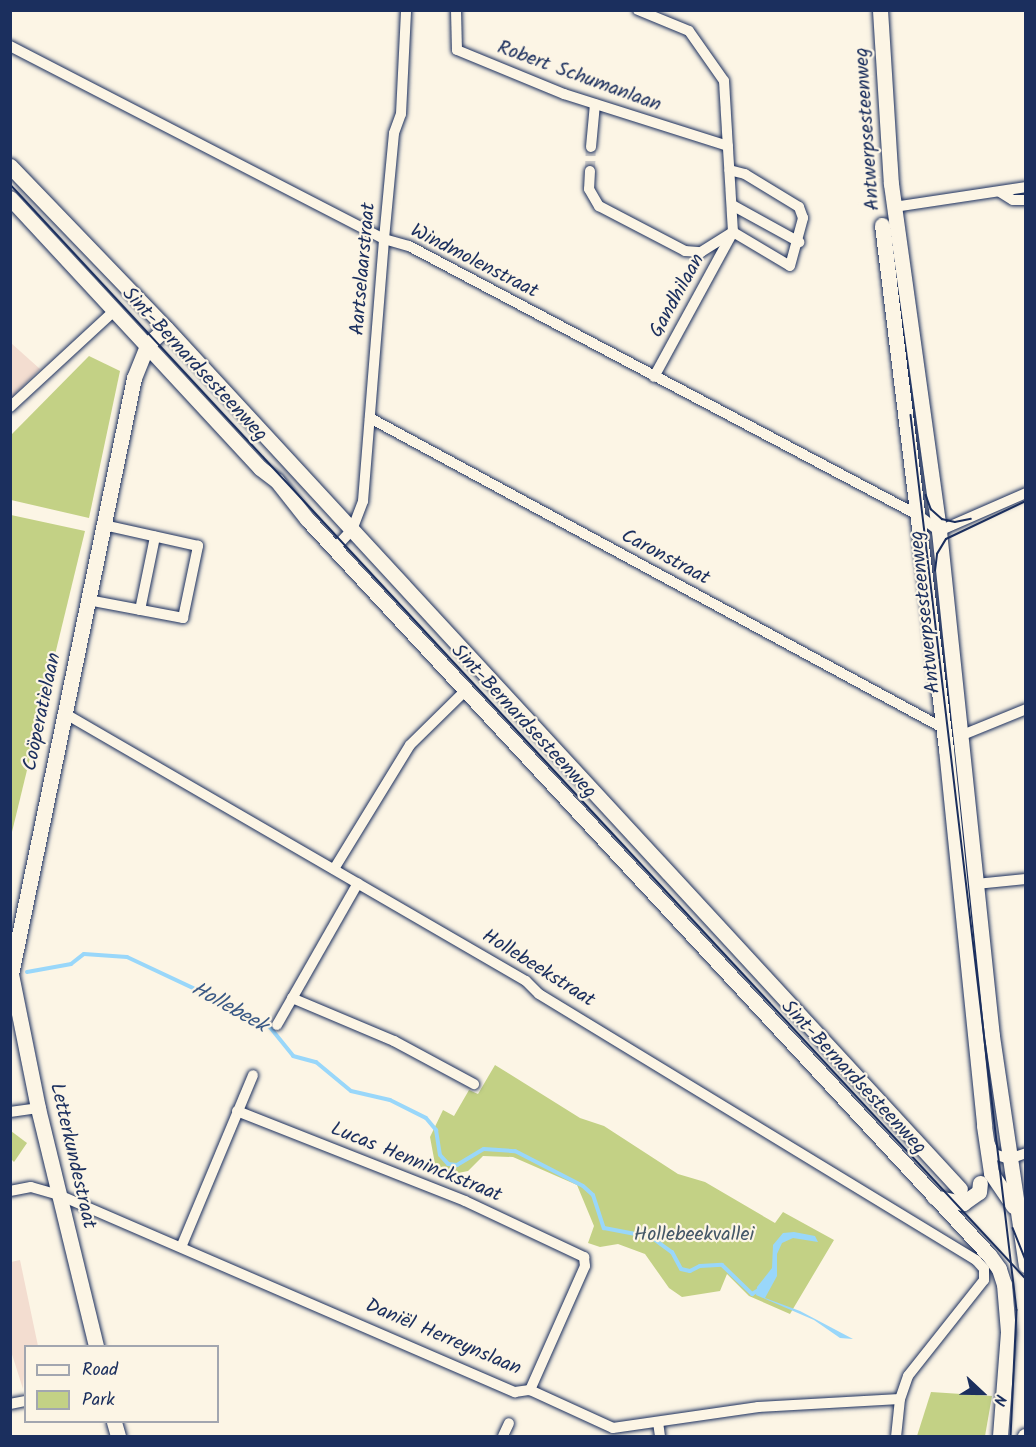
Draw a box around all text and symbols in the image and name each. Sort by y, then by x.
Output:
street label: Robert Schumanlaan [494,36,664,118]
street label: Antwerpsesteenweg [850,47,886,211]
street label: Aartselaarstraat [346,202,382,336]
street label: Windmolenstraat [406,220,542,304]
street label: Gandhilaan [645,250,711,342]
street label: Sint-Bernardsesteenweg [116,283,272,447]
street label: Caronstraat [617,525,713,591]
street label: Antwerpsesteenweg [906,529,946,695]
street label: Sint-Bernardsesteenweg [445,640,601,804]
street label: Coöperatielaan [19,651,67,773]
street label: Hollebeekstraat [477,925,599,1013]
water label: Hollebeek [187,977,271,1039]
street label: Sint-Bernardsesteenweg [775,996,931,1160]
street label: Letterkundestraat [44,1081,100,1231]
street label: Lucas Henninckstraat [327,1118,505,1208]
park label: Hollebeekvallei [634,1223,754,1247]
street label: Daniël Herreynslaan [361,1294,525,1382]
legend [24,1345,219,1423]
text: Road [82,1356,118,1385]
north arrow [952,1363,1012,1423]
text: Park [82,1386,115,1415]
text: N [986,1391,1013,1409]

